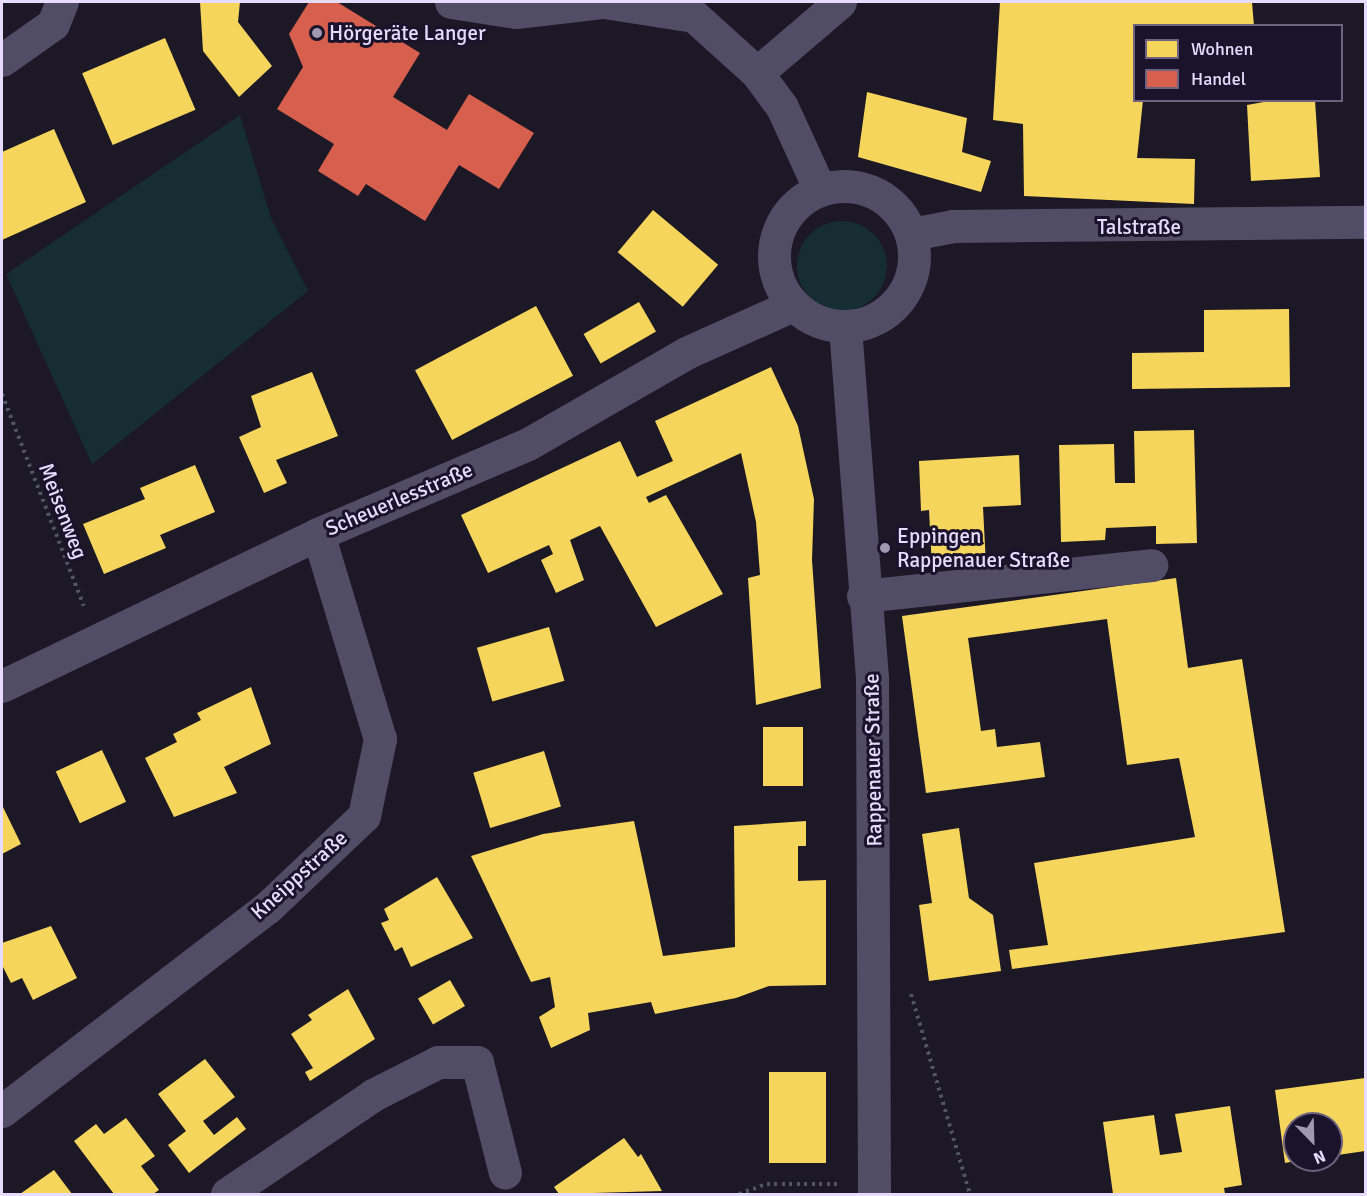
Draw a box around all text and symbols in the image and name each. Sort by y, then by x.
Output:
place label: Hörgeräte Langer [329,20,486,46]
legend [1133,24,1343,102]
marker: Hörgeräte Langer [310,26,324,40]
text: Wohnen [1191,38,1253,60]
text: Handel [1191,68,1246,90]
street label: Talstraße [1097,214,1181,240]
street label: Scheuerlesstraße [322,457,476,541]
street label: Meisenweg [33,460,93,562]
place label: Eppingen Rappenauer Straße [897,523,1070,573]
marker: Eppingen Rappenauer Straße [878,541,892,555]
street label: Rappenauer Straße [859,673,887,847]
street label: Kneippstraße [246,825,352,925]
north arrow [1283,1112,1343,1172]
text: N [1310,1145,1328,1168]

